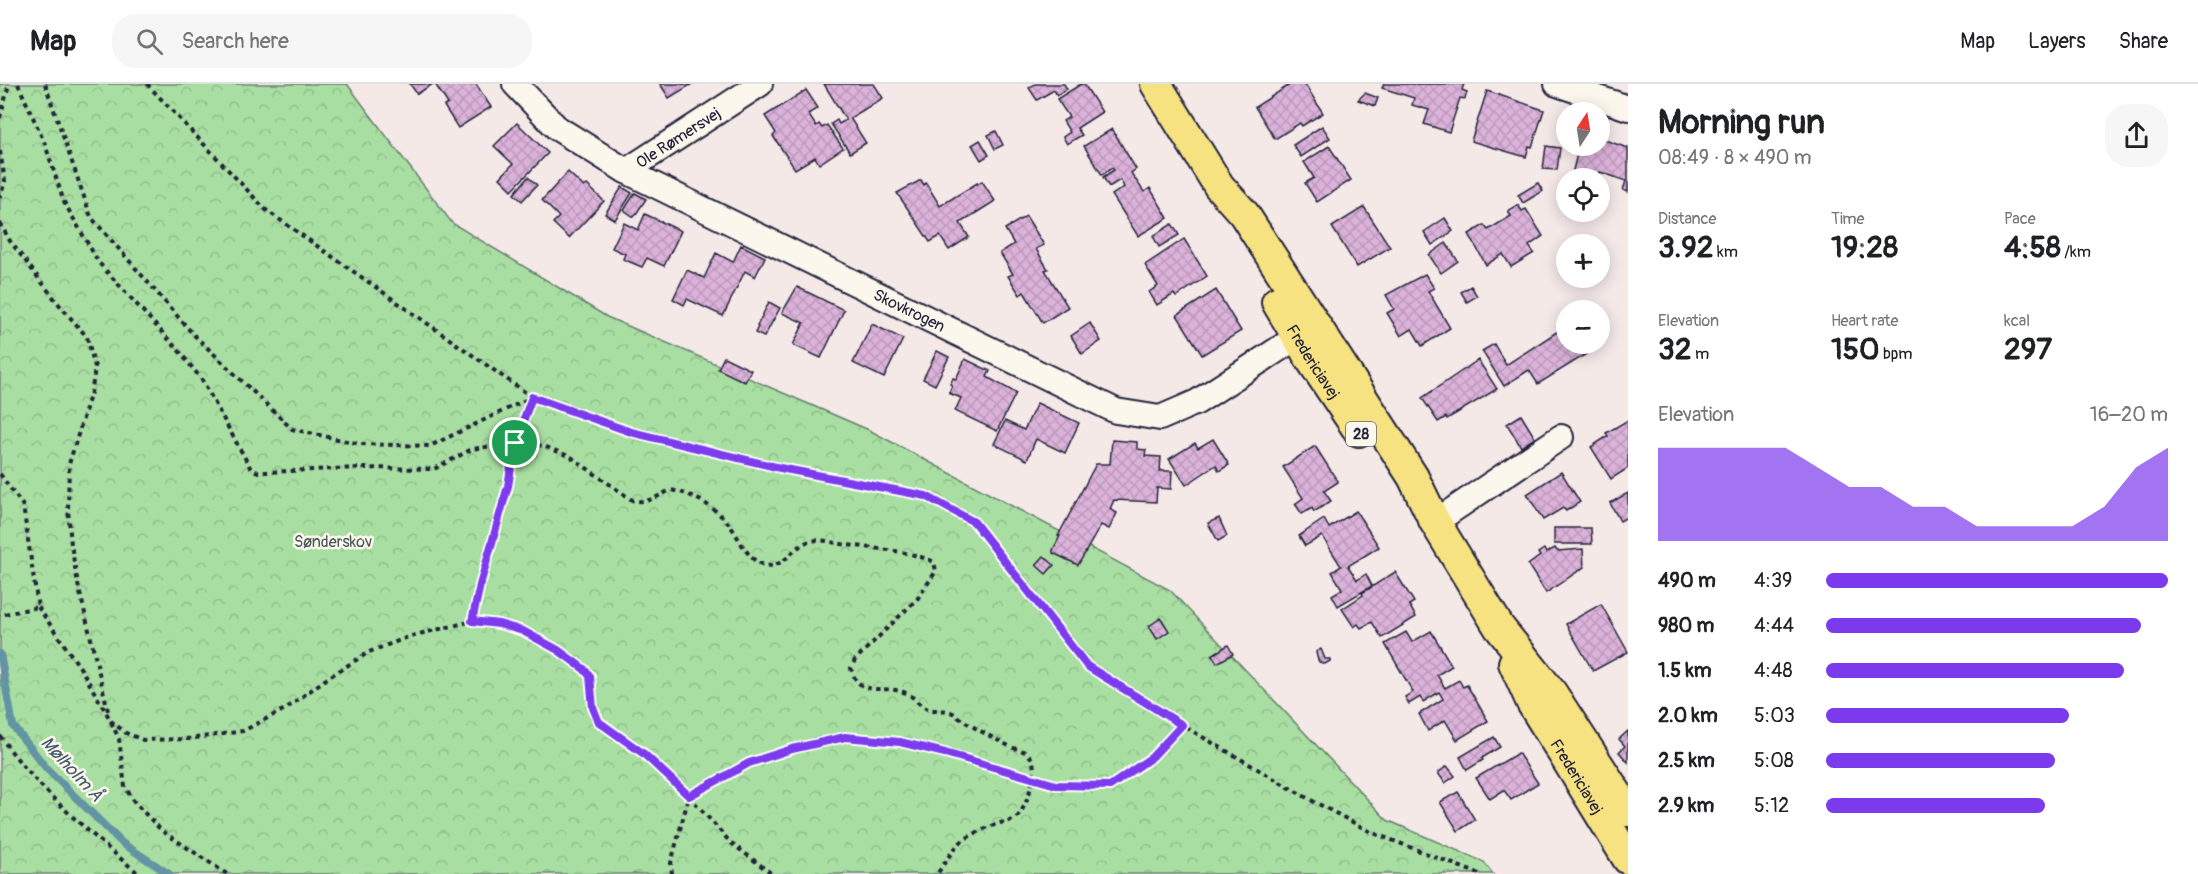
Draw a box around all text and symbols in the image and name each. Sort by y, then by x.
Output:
search box [112,14,532,68]
text: Map [30,24,76,59]
icon: search [133,25,166,58]
text: Search here [181,27,289,55]
text: Map [1960,28,1995,55]
text: Layers [2028,28,2086,55]
text: Share [2119,28,2168,55]
north arrow [1556,102,1610,156]
map controls [1556,102,1610,354]
text: Morning run [1658,102,1825,143]
street label: Ole Rømersvej [632,103,725,173]
button: share [2105,104,2168,167]
text: 08:49 · 8 × 490 m [1658,145,1812,170]
button: locate [1556,168,1610,222]
text: Distance [1658,209,1717,229]
text: Time [1831,209,1864,229]
text: Pace [2004,209,2036,229]
text: 3.92 [1658,229,1714,266]
text: 19:28 [1831,229,1898,266]
text: 4:58 [2004,229,2061,266]
button: + [1556,234,1610,288]
text: km [1714,242,1738,262]
text: /km [2061,242,2091,262]
street label: Skovkrogen [870,285,948,337]
button: − [1556,300,1610,354]
text: Elevation [1658,311,1719,331]
text: Heart rate [1831,311,1898,331]
text: kcal [2004,311,2030,331]
street label: Fredericiavej [1282,321,1344,403]
text: 32 [1658,331,1692,368]
text: 150 [1831,331,1879,368]
text: 297 [2004,331,2052,368]
text: m [1692,344,1709,364]
text: bpm [1879,344,1913,364]
text: Elevation [1658,402,1734,427]
text: 16–20 m [2090,402,2168,427]
pin [489,417,540,468]
road number: 28 [1346,422,1376,446]
icon: arrive [498,426,531,459]
park label: Sønderskov [294,532,372,552]
text: 490 m [1658,568,1716,593]
text: 4:39 [1754,568,1792,593]
text: 980 m [1658,613,1714,638]
text: 4:44 [1754,613,1794,638]
text: 1.5 km [1658,658,1711,683]
text: 4:48 [1754,658,1793,683]
text: 2.0 km [1658,703,1718,728]
text: 5:03 [1754,703,1795,728]
water label: Mølholm Å [35,731,109,807]
street label: Fredericiavej [1546,736,1607,818]
text: 2.5 km [1658,748,1715,773]
text: 5:08 [1754,748,1794,773]
text: 2.9 km [1658,793,1714,818]
text: 5:12 [1754,793,1789,818]

